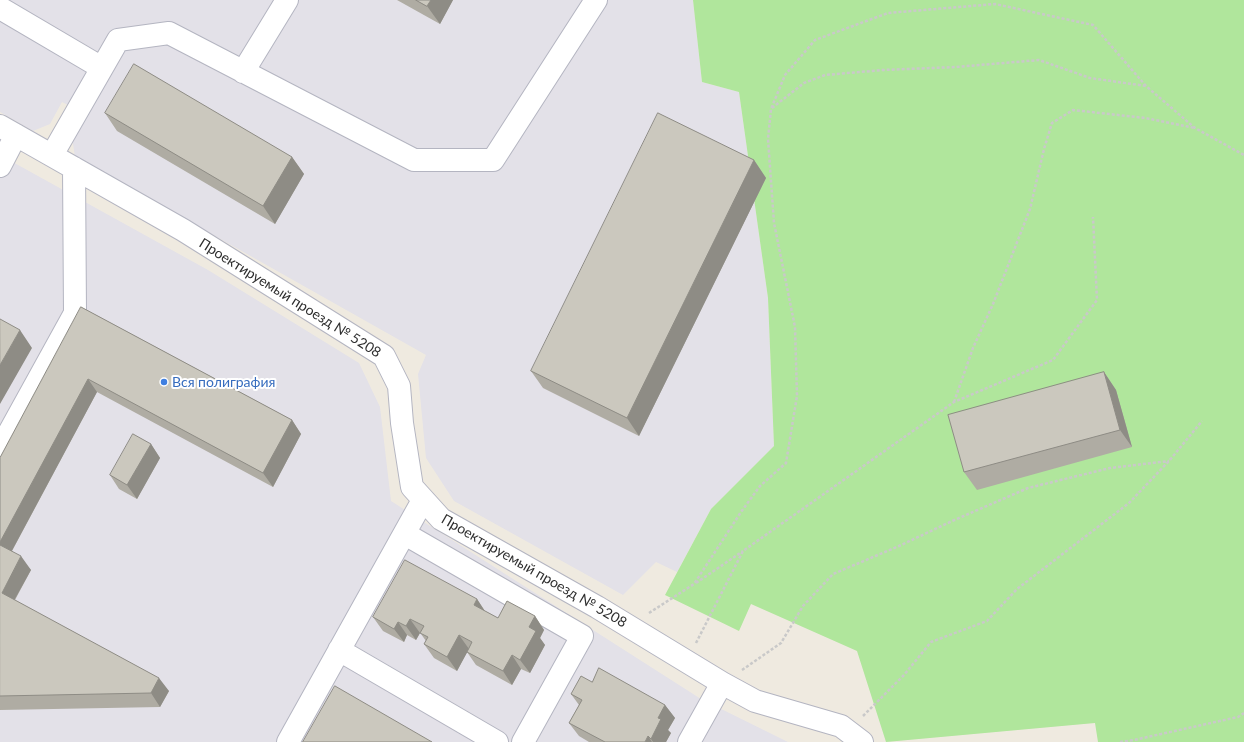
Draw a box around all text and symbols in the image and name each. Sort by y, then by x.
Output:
street label: Проектируемый проезд № 5208 [196,235,384,361]
place label: Вся полиграфия [172,374,275,390]
marker: Вся полиграфия [159,377,169,387]
street label: Проектируемый проезд № 5208 [438,511,630,631]

